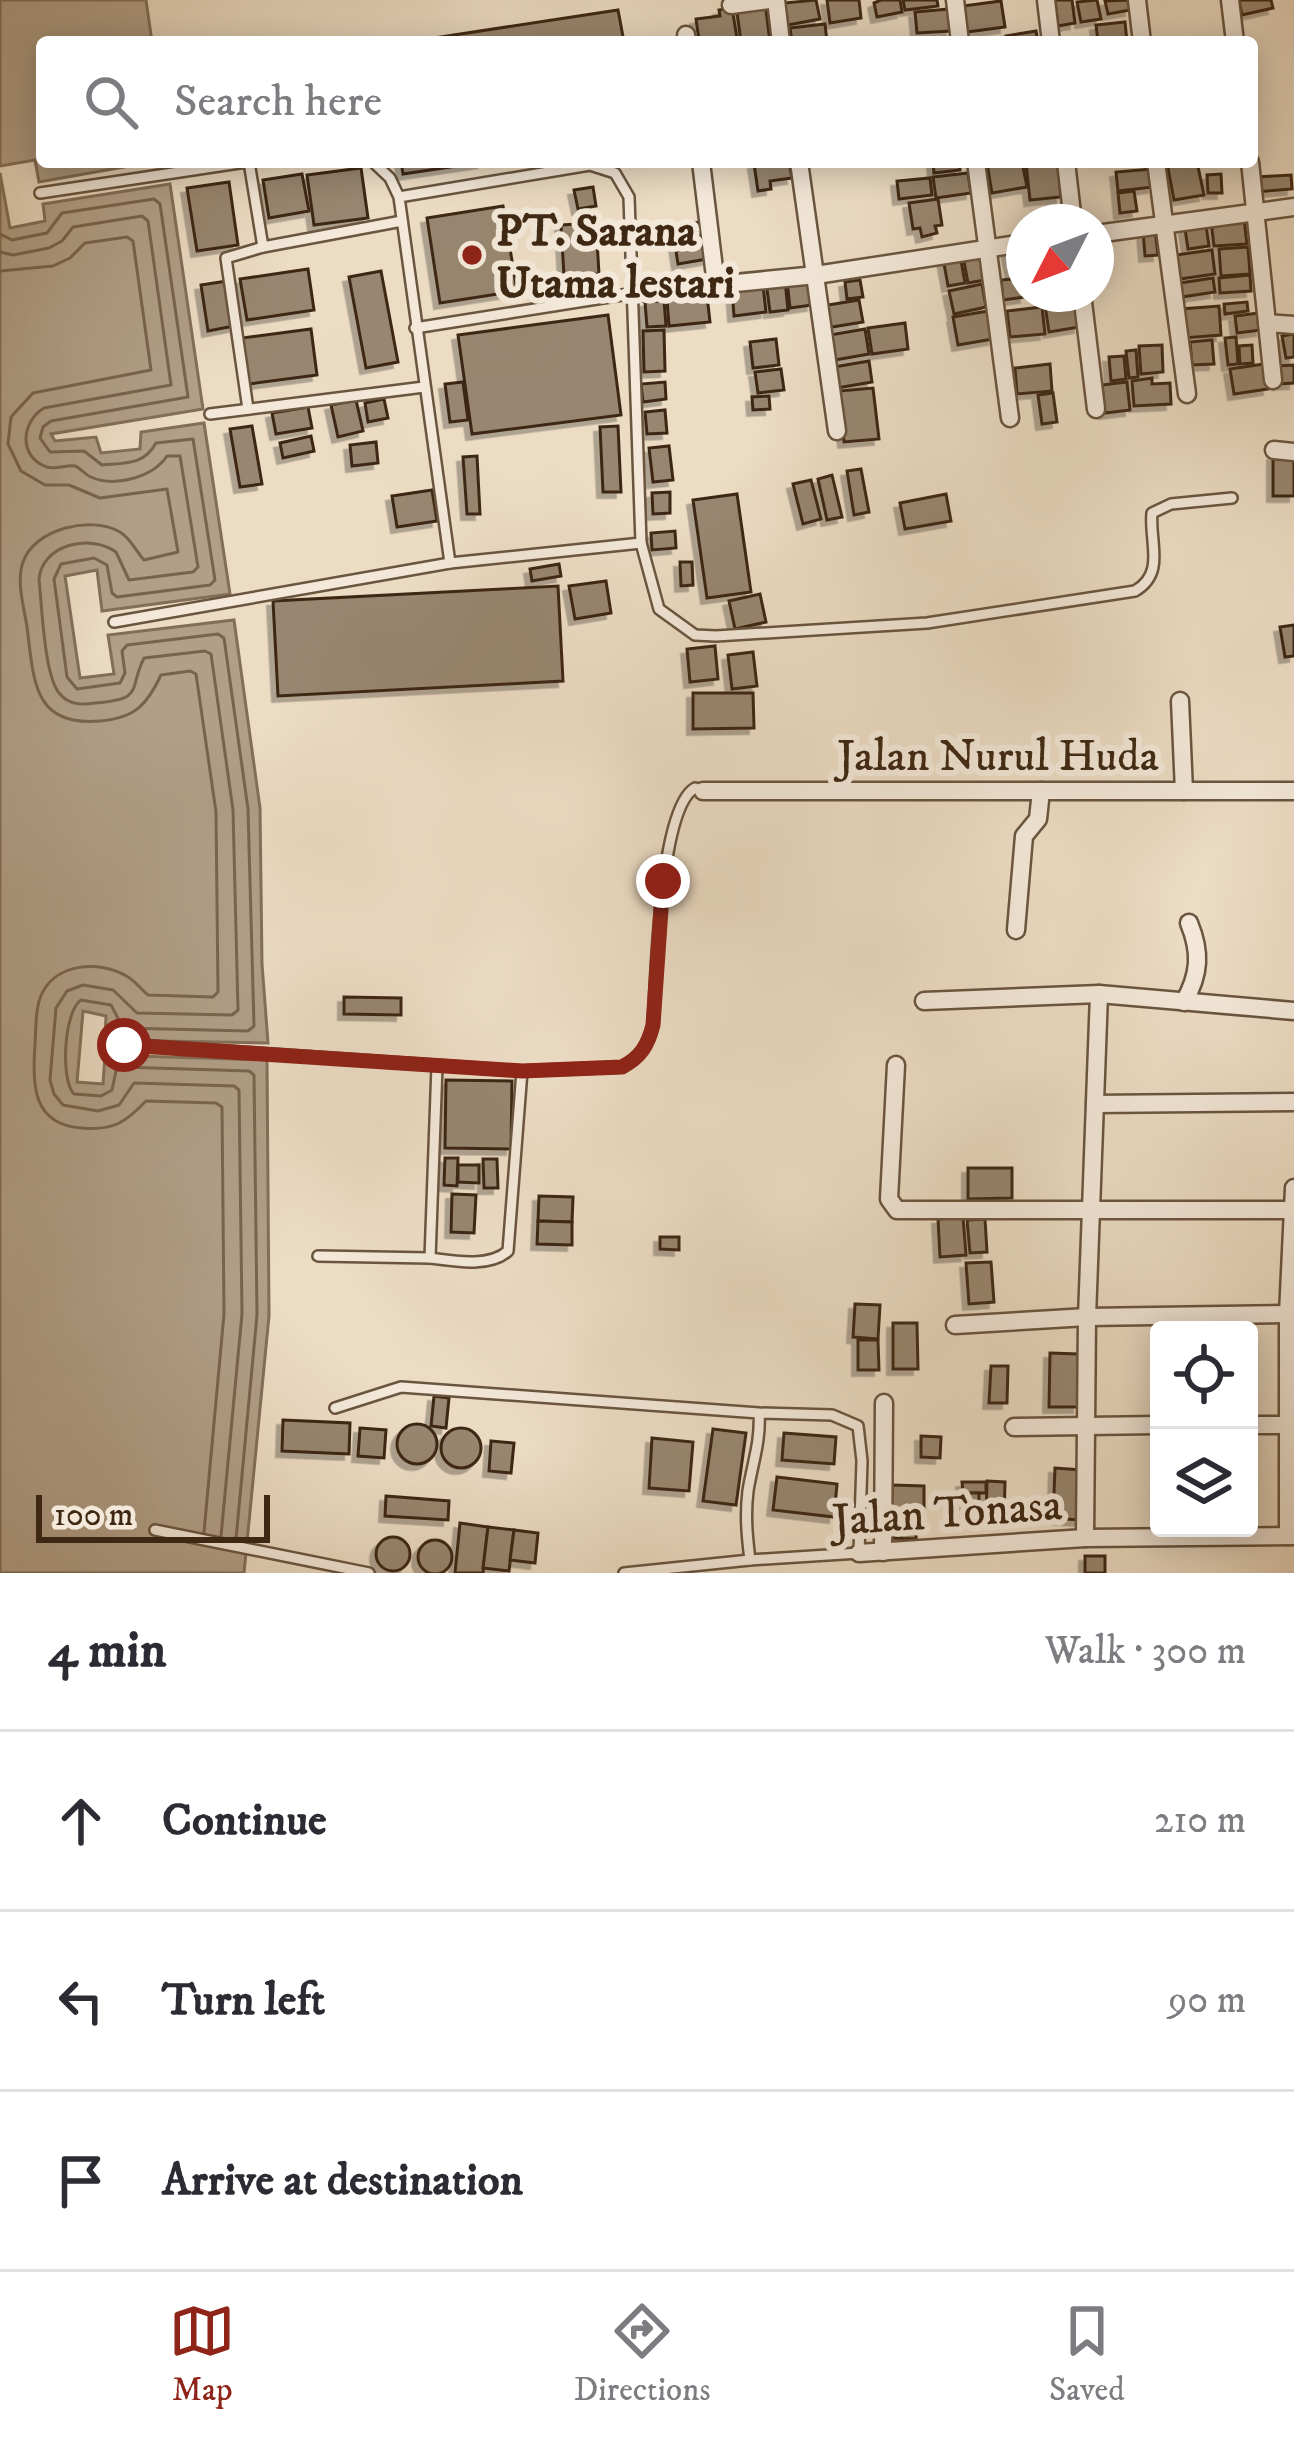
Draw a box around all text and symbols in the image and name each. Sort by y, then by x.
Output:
search box [36,36,1258,168]
icon: search [78,69,144,135]
text: Search here [174,74,382,130]
place label: PT. Sarana Utama lestari [496,204,735,312]
north arrow [1006,204,1114,312]
marker: PT. Sarana Utama lestari [459,242,485,268]
street label: Jalan Nurul Huda [833,729,1159,785]
route end [636,854,690,908]
route start [97,1018,151,1072]
map controls [1150,1321,1258,1537]
button: locate [1150,1321,1258,1429]
button: layers [1150,1429,1258,1537]
street label: Jalan Tonasa [827,1478,1064,1550]
scale bar [36,1489,270,1542]
text: 100 m [54,1495,133,1536]
text: 4 min [48,1619,166,1683]
text: Walk · 300 m [1045,1627,1246,1676]
icon: ahead [48,1788,114,1854]
text: Continue [162,1793,327,1849]
text: 210 m [1154,1796,1246,1845]
icon: left [48,1968,114,2034]
text: Turn left [162,1973,325,2029]
text: 90 m [1168,1976,1246,2025]
icon: arrive [48,2148,114,2214]
text: Arrive at destination [162,2153,523,2209]
tab: Map [169,2298,235,2411]
tab: Directions [574,2298,710,2411]
tab: Saved [1049,2298,1125,2411]

